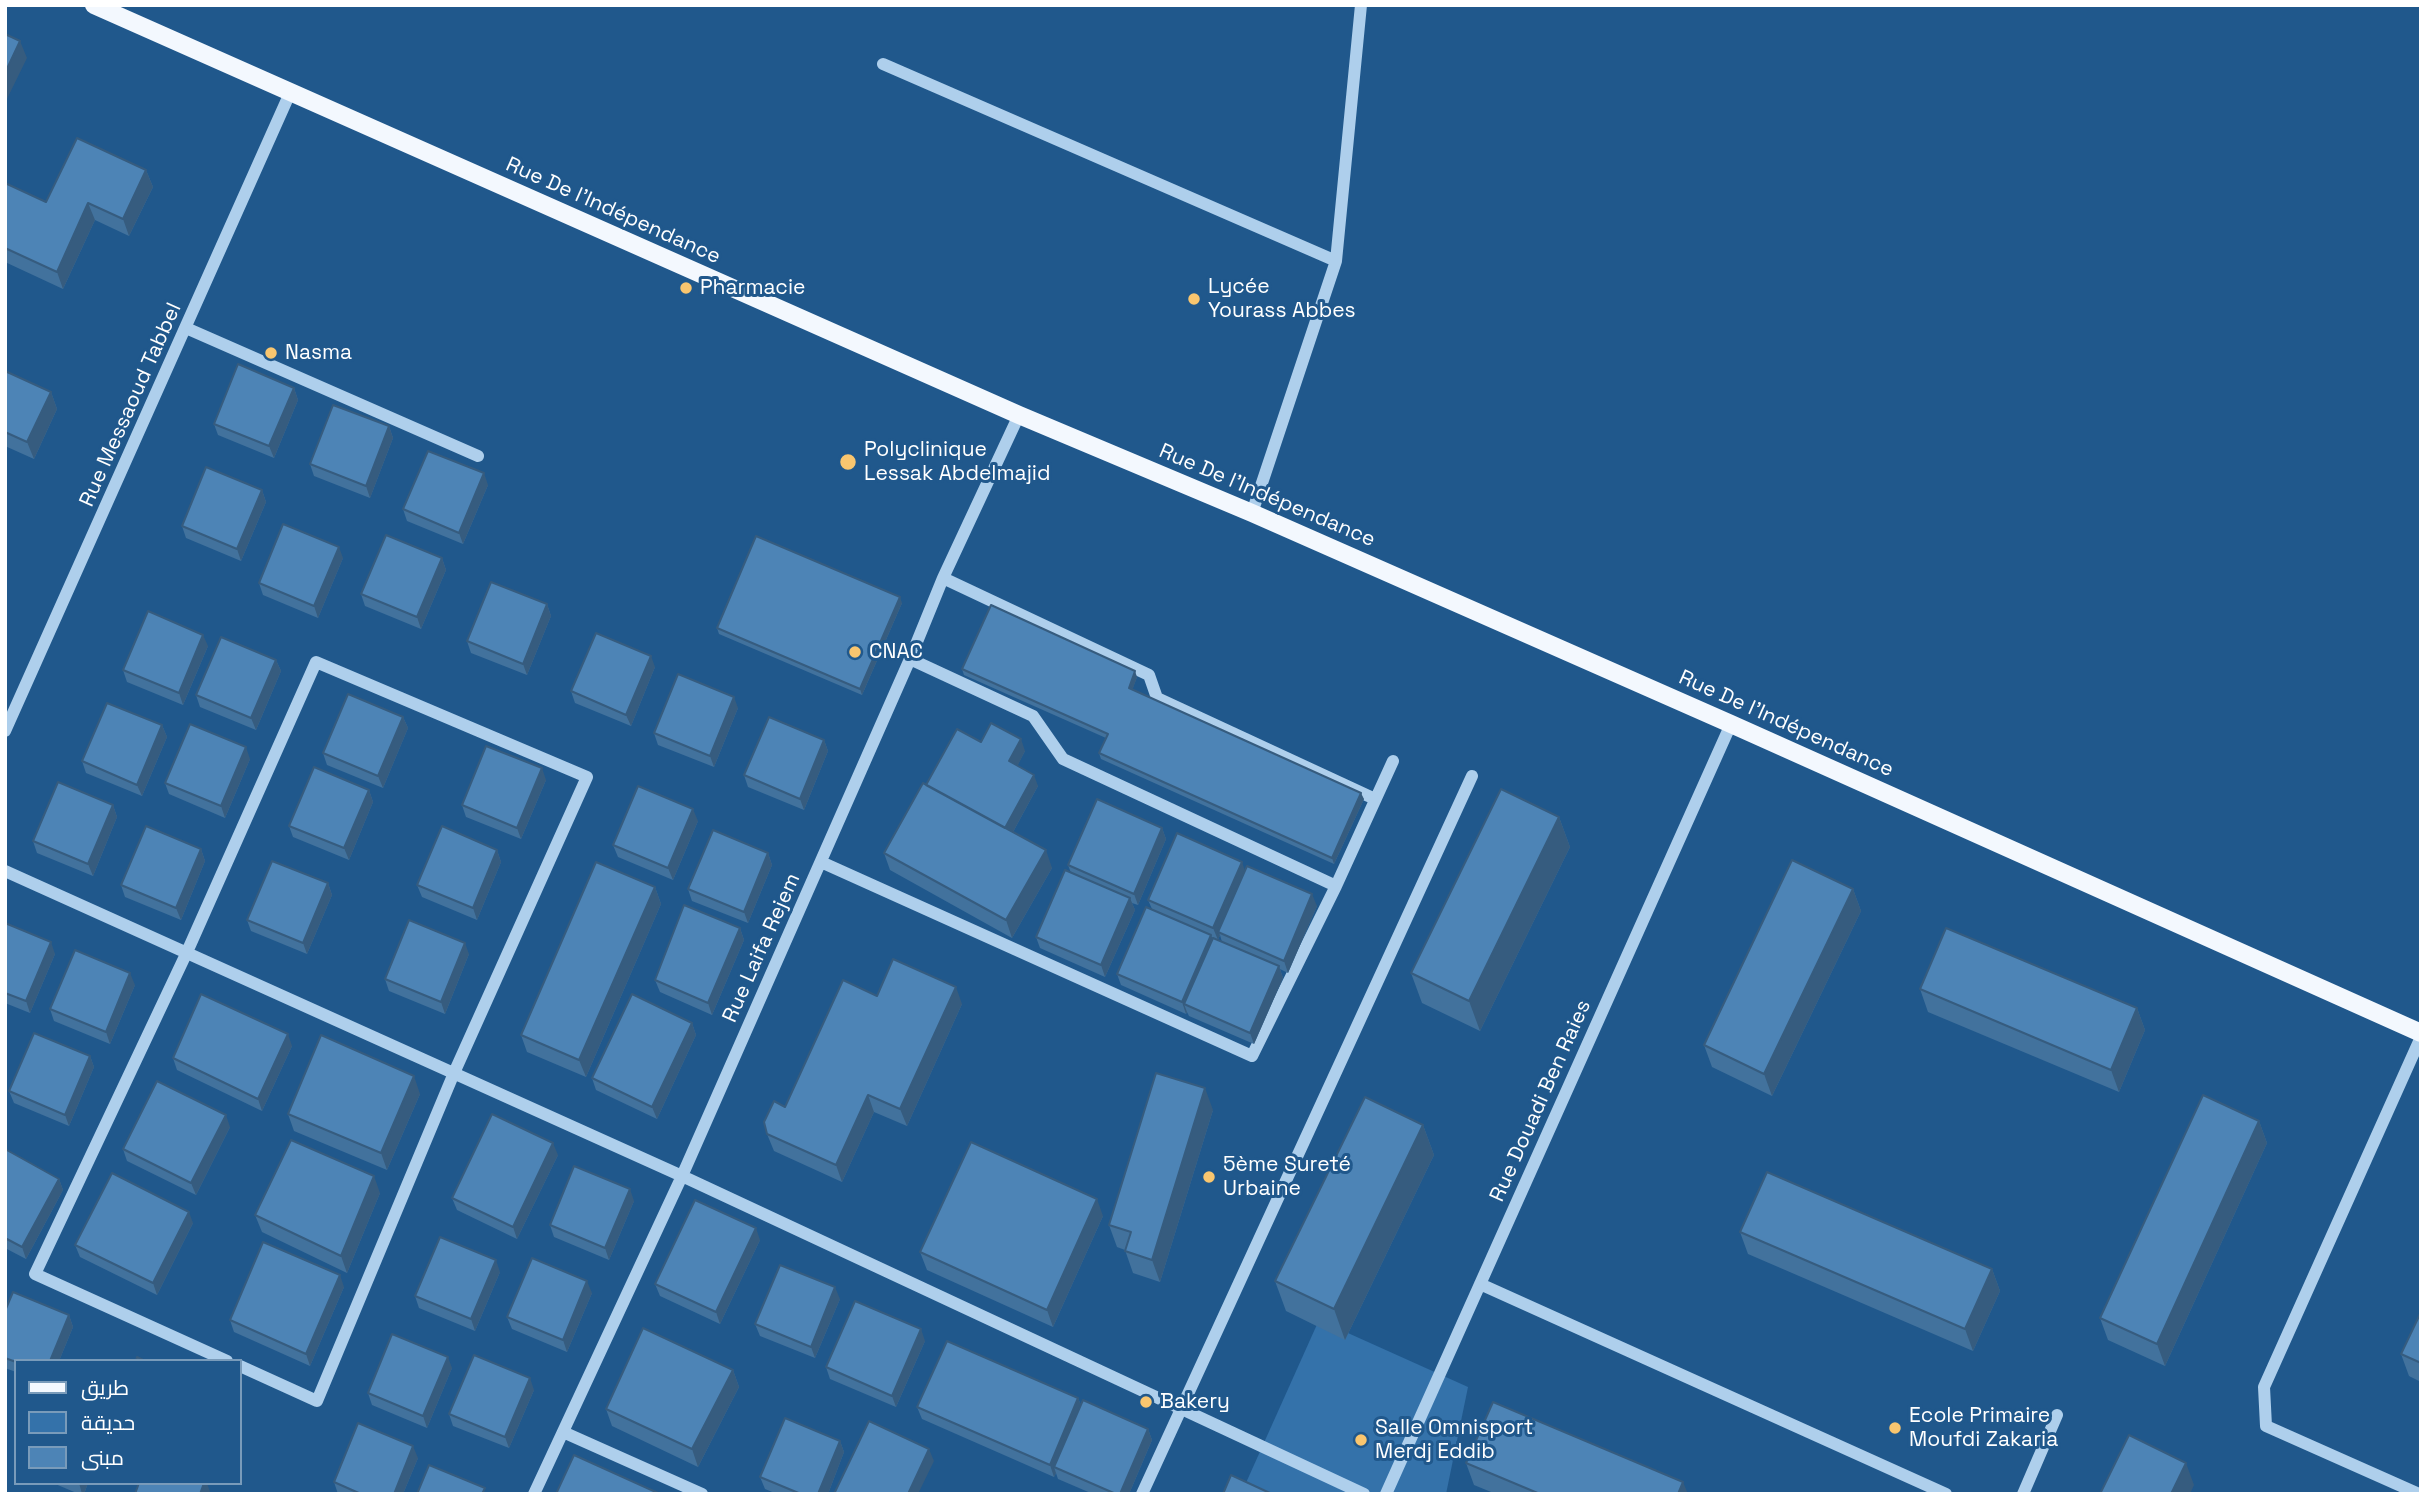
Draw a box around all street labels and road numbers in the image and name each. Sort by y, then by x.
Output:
street label: Rue De l'Indépendance [502,152,724,270]
street label: Rue Messaoud Tabbel [75,299,187,511]
street label: Rue De l'Indépendance [1155,439,1379,553]
street label: Rue De l'Indépendance [1675,665,1897,783]
street label: Rue Laifa Rejem [718,870,806,1026]
street label: Rue Douadi Ben Raies [1485,996,1597,1206]

